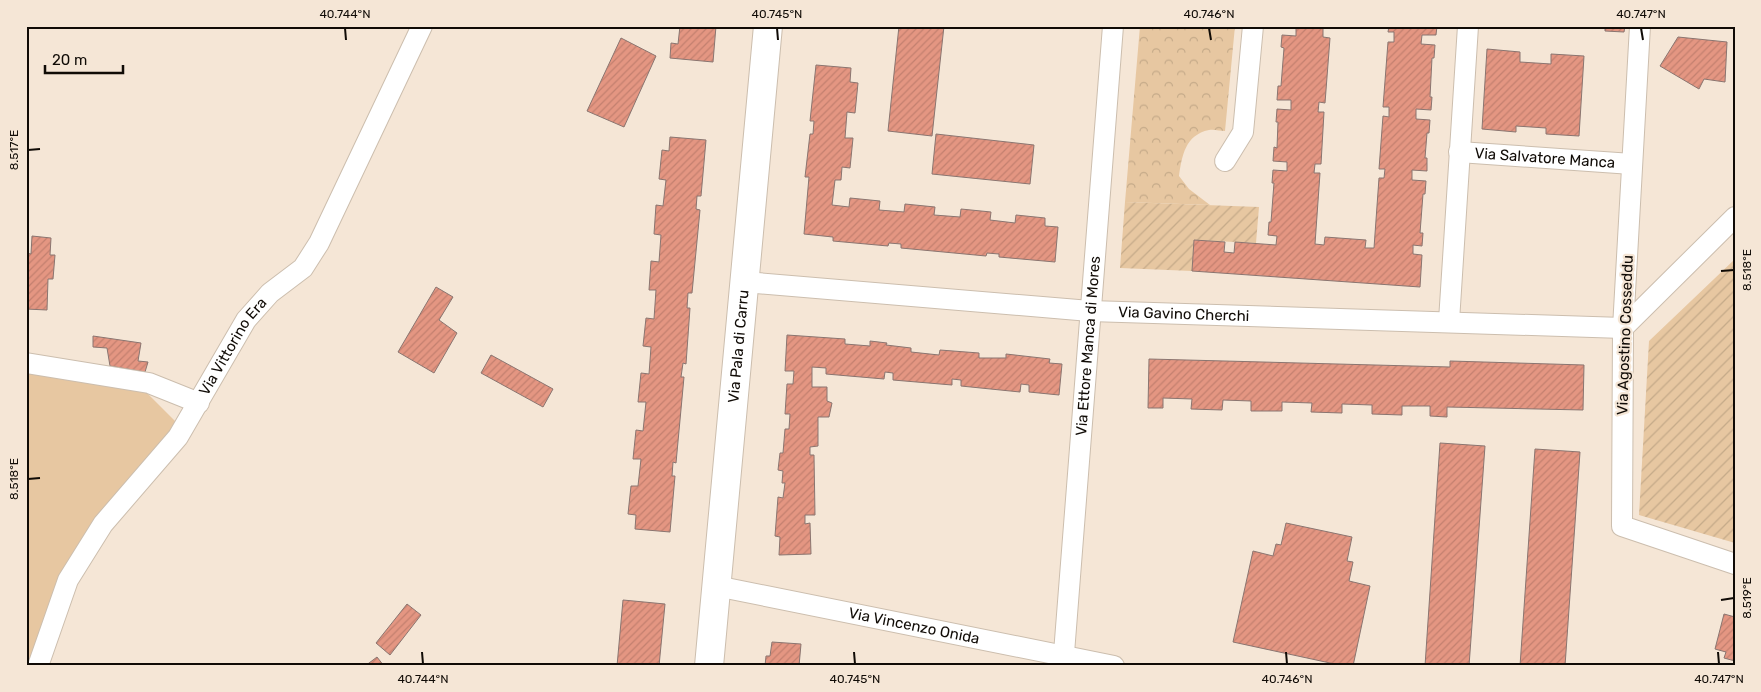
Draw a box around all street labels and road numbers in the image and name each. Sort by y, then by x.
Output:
street label: Via Salvatore Manca [1474,144,1616,172]
street label: Via Ettore Manca di Mores [1072,255,1104,437]
street label: Via Agostino Cosseddu [1613,255,1637,415]
street label: Via Pala di Carru [724,289,753,404]
street label: Via Vittorino Era [195,294,271,398]
street label: Via Gavino Cherchi [1118,303,1250,325]
street label: Via Vincenzo Onida [847,604,981,648]

